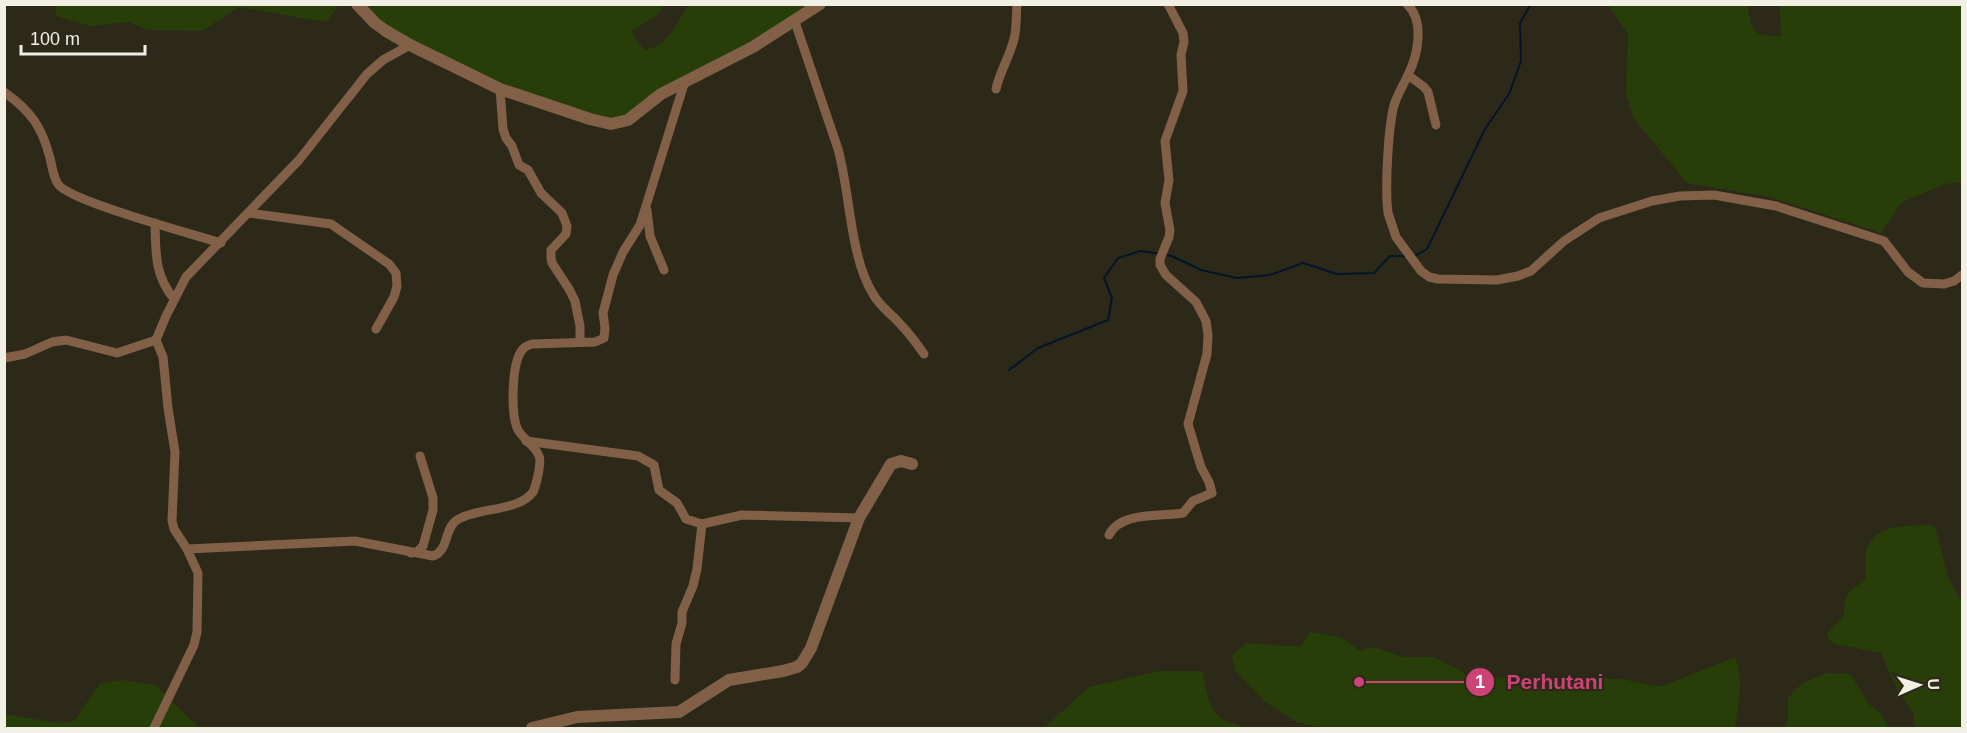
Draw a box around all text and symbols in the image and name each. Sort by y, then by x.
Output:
scale bar [21,18,146,56]
text: 100 m [30,29,80,49]
north arrow [1889,655,1949,715]
callout: Perhutani [1465,662,1615,701]
text: Perhutani [1507,670,1603,693]
text: 1 [1475,672,1485,692]
text: U [1925,678,1942,690]

